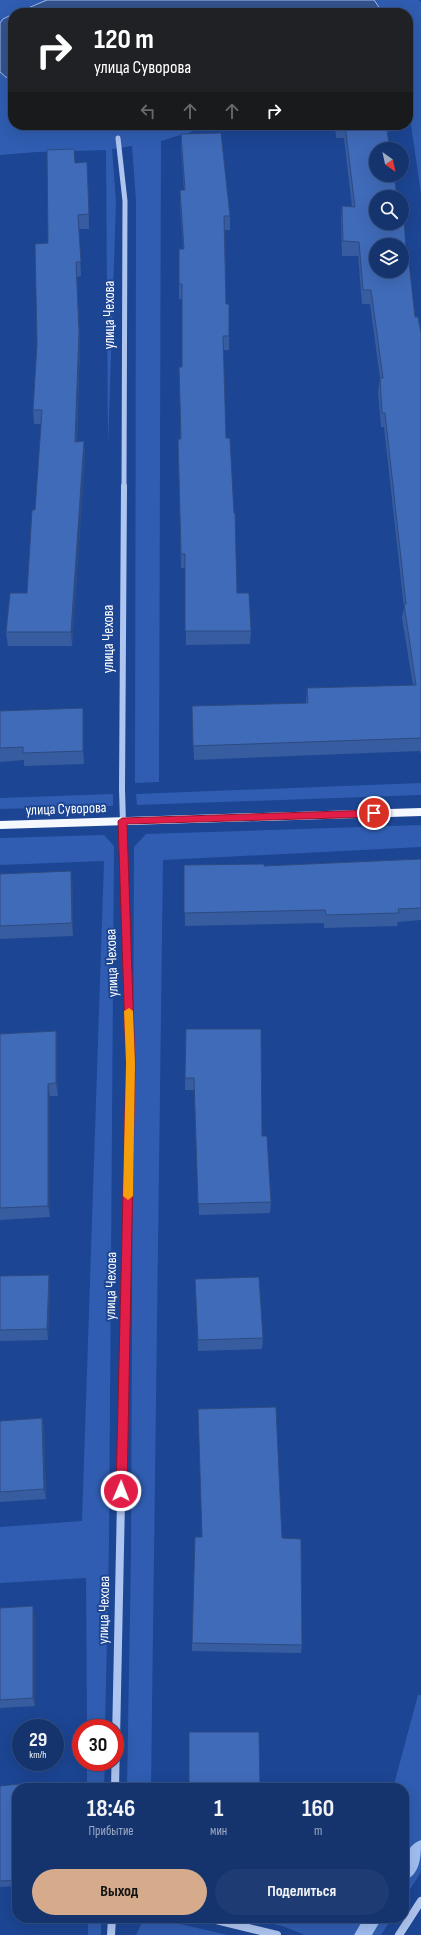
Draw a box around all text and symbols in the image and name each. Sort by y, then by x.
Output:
text: 120 m [94,23,154,56]
icon: right [28,24,80,76]
text: улица Суворова [94,57,191,78]
icon: left [137,100,159,122]
icon: ahead [179,100,201,122]
icon: ahead [221,100,243,122]
icon: right [263,100,285,122]
north arrow [369,142,409,182]
map controls [369,142,409,278]
button: search [369,190,409,230]
button: layers [369,238,409,278]
street label: улица Чехова [100,281,119,349]
street label: улица Чехова [99,605,118,673]
pin [357,796,391,830]
street label: улица Суворова [25,798,107,820]
icon: arrive [363,802,385,824]
street label: улица Чехова [101,928,123,997]
street label: улица Чехова [101,1251,121,1320]
position arrow [100,1470,142,1512]
street label: улица Чехова [94,1575,114,1644]
speed limit sign: 30 [72,1719,124,1771]
text: 29 [29,1728,47,1752]
text: km/h [29,1749,47,1761]
text: 18:46 [87,1794,135,1823]
text: 1 [214,1794,223,1823]
text: 160 [302,1794,334,1823]
text: Прибытие [89,1823,134,1839]
text: мин [210,1823,227,1839]
text: m [314,1823,322,1839]
button: Выход [32,1869,207,1915]
button: Поделиться [215,1869,389,1915]

